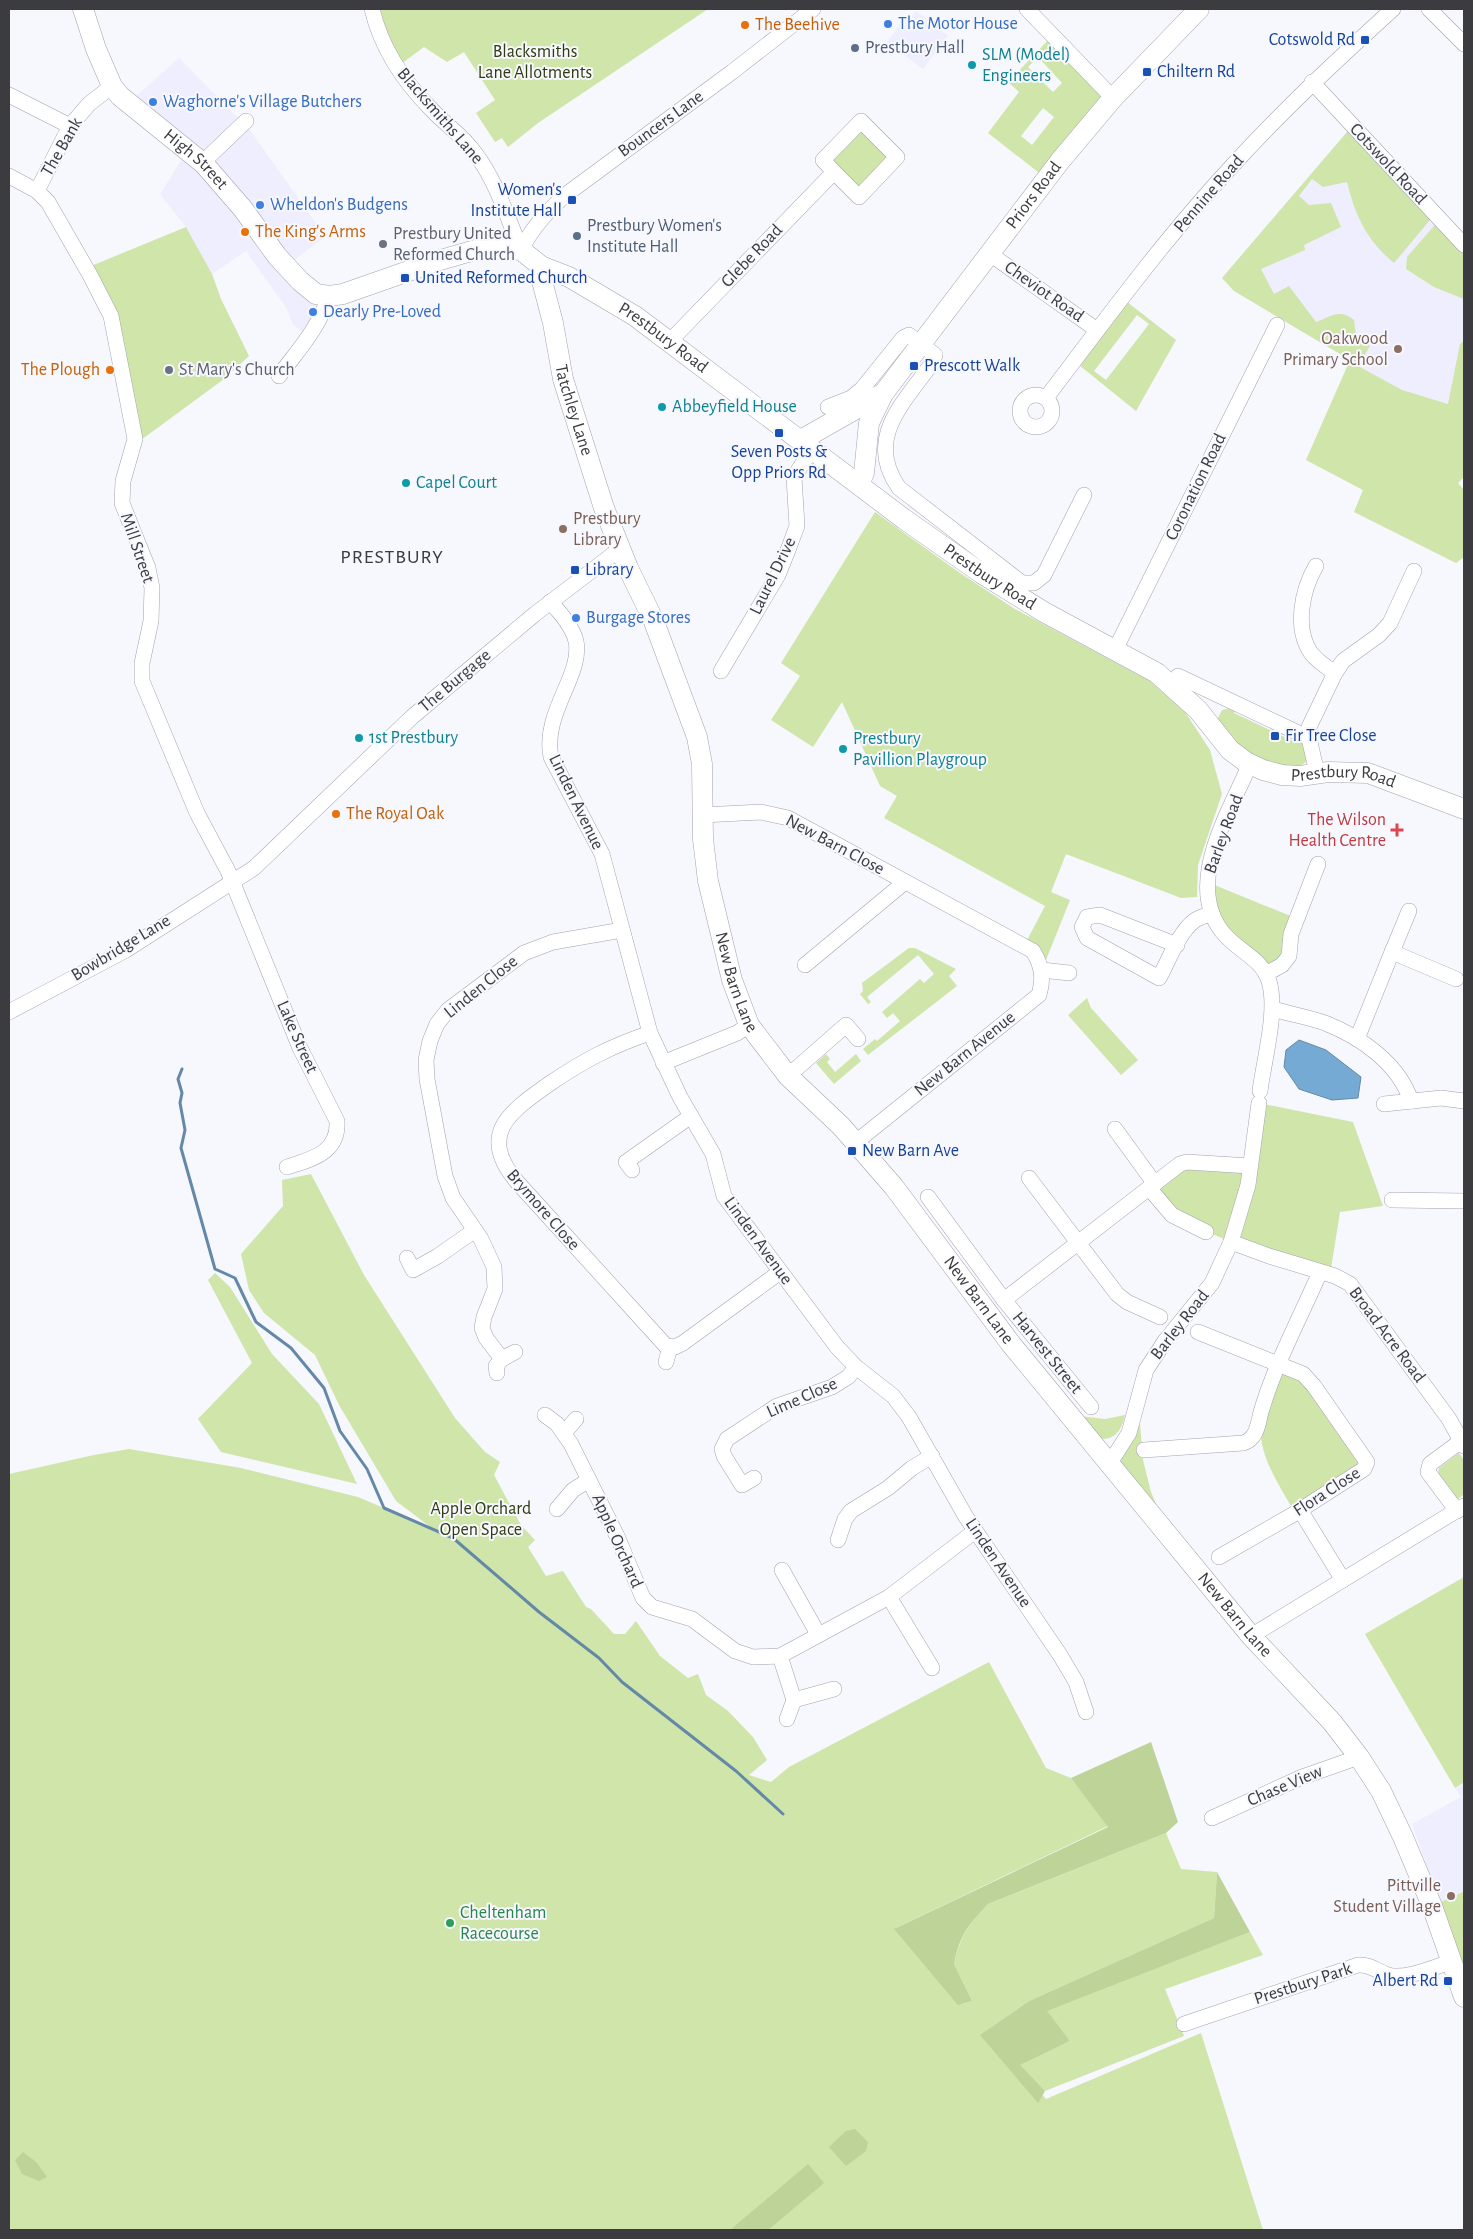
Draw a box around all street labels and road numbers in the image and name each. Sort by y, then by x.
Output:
street label: Blacksmiths Lane [394,64,486,168]
street label: Bouncers Lane [615,87,707,161]
street label: The Bank [38,114,86,179]
street label: Cotswold Road [1346,120,1430,208]
street label: High Street [160,126,231,193]
street label: Pennine Road [1171,152,1247,236]
street label: Priors Road [1003,158,1065,232]
street label: Glebe Road [718,221,786,291]
street label: Cheviot Road [1001,258,1087,326]
street label: Prestbury Road [615,299,711,377]
street label: Tatchley Lane [552,363,596,458]
street label: Coronation Road [1162,431,1230,543]
street label: Mill Street [117,511,157,586]
street label: Laurel Drive [747,534,799,618]
street label: Prestbury Road [940,540,1039,614]
street label: The Burgage [416,646,494,716]
street label: Linden Avenue [545,752,607,852]
street label: Prestbury Road [1290,763,1398,792]
street label: Barley Road [1201,792,1247,876]
street label: New Barn Close [783,812,887,878]
street label: Bowbridge Lane [68,911,174,985]
street label: New Barn Lane [712,930,761,1036]
street label: Linden Close [441,952,521,1022]
street label: Lake Street [273,998,321,1076]
street label: New Barn Avenue [911,1008,1019,1100]
street label: Brymore Close [503,1166,583,1254]
street label: Linden Avenue [720,1194,796,1288]
street label: New Barn Lane [940,1253,1017,1348]
street label: Broad Acre Road [1345,1284,1429,1386]
street label: Barley Road [1147,1287,1213,1363]
street label: Harvest Street [1009,1309,1085,1398]
street label: Lime Close [764,1375,840,1421]
street label: Flora Close [1290,1464,1364,1520]
street label: Apple Orchard [588,1491,646,1591]
street label: Linden Avenue [962,1515,1034,1611]
street label: New Barn Lane [1194,1569,1275,1661]
street label: Chase View [1245,1762,1325,1810]
street label: Prestbury Park [1252,1959,1355,2008]

